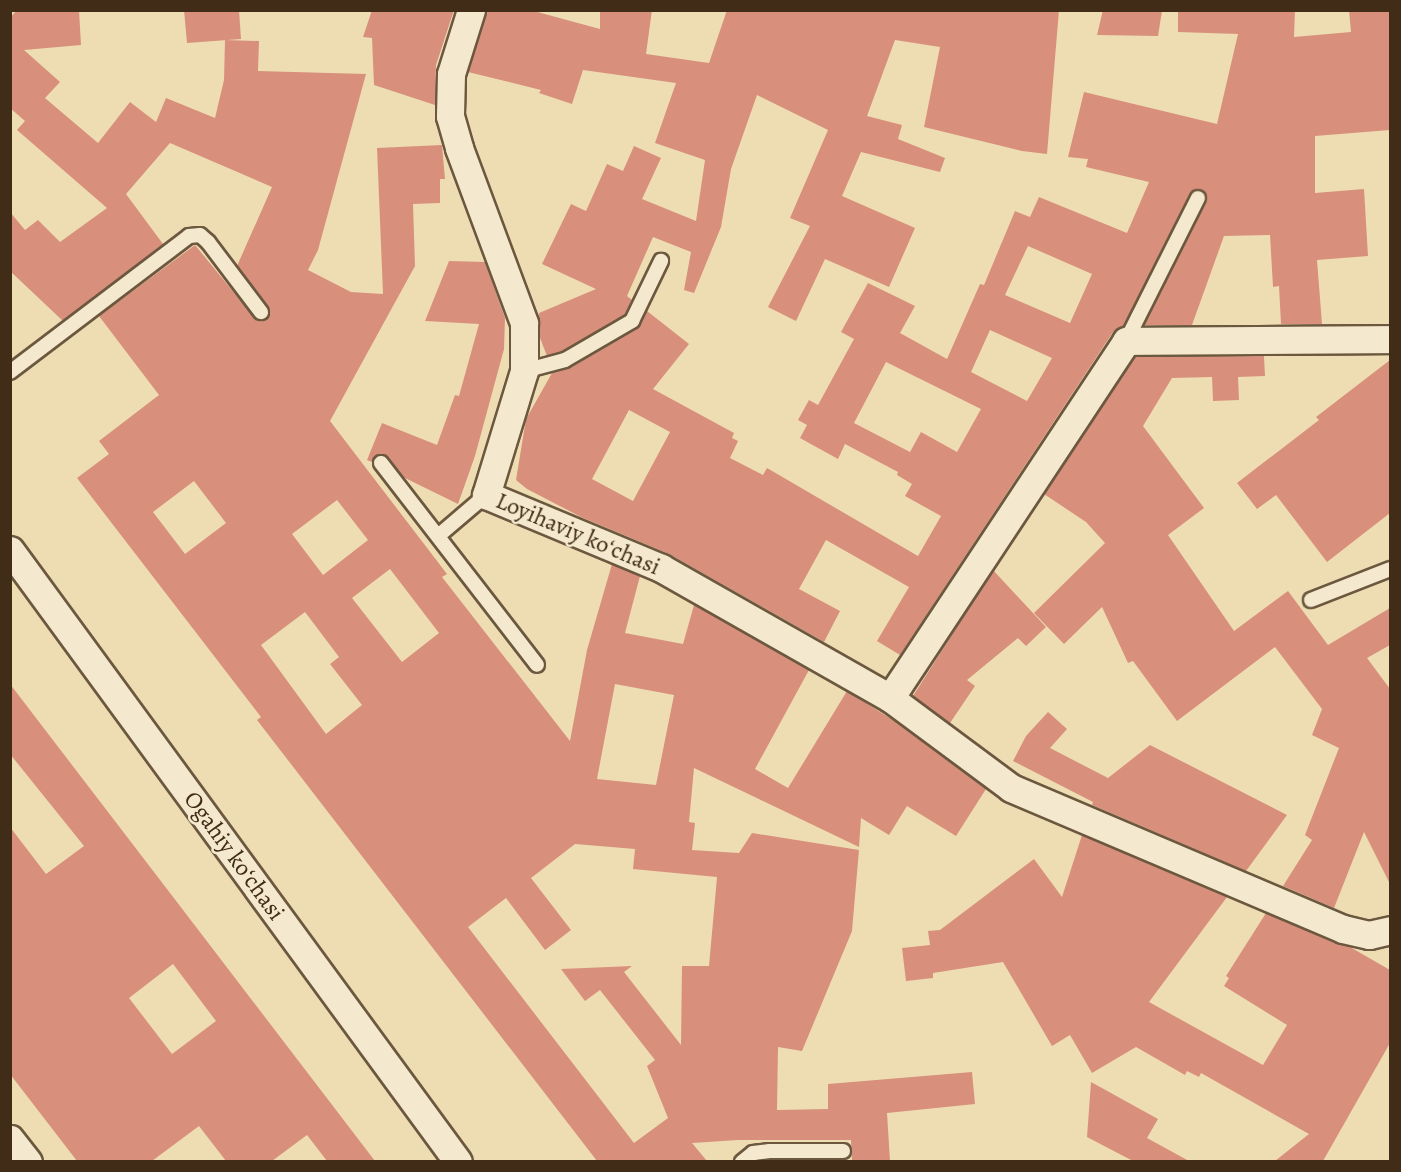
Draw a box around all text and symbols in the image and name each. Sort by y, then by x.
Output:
street label: Loyihaviy koʻchasi [491,486,665,582]
street label: Ogahiy koʻchasi [177,786,291,926]

